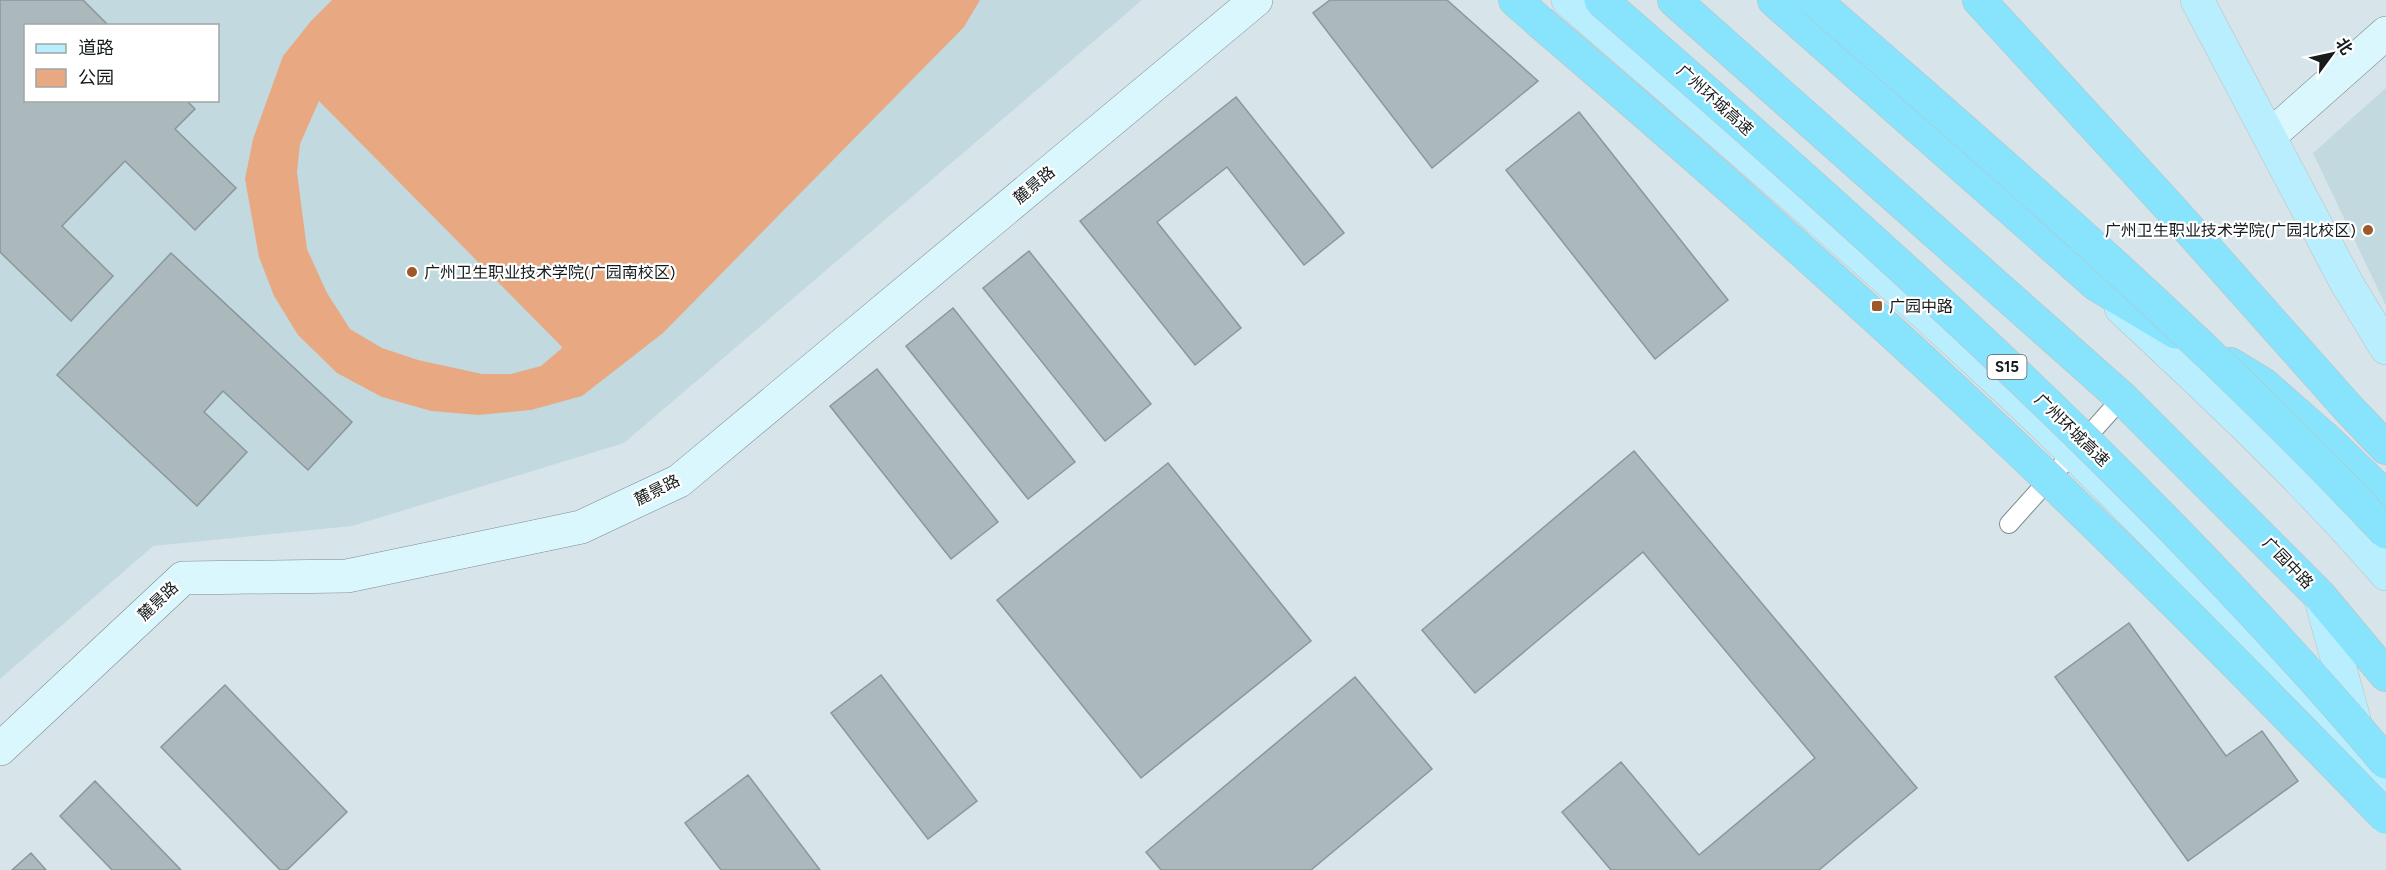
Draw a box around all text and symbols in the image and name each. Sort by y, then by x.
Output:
legend [24,24,219,102]
north arrow [2302,24,2362,84]
text: 北 [2332,34,2356,58]
text: 道路 [78,37,114,59]
street label: 广州环城高速 [1673,61,1757,139]
text: 公园 [78,67,114,89]
street label: 麓景路 [1010,162,1058,208]
place label: 广州卫生职业技术学院(广园北校区) [2105,221,2356,240]
marker: 广州卫生职业技术学院(广园北校区) [2361,223,2375,237]
place label: 广州卫生职业技术学院(广园南校区) [424,263,675,282]
marker: 广州卫生职业技术学院(广园南校区) [405,265,419,279]
place label: 广园中路 [1889,297,1953,316]
marker: 广园中路 [1870,299,1884,313]
road number: S15 [1988,355,2026,379]
street label: 广州环城高速 [2031,390,2113,470]
street label: 麓景路 [631,471,683,509]
street label: 广园中路 [2259,533,2317,593]
street label: 麓景路 [134,578,182,624]

